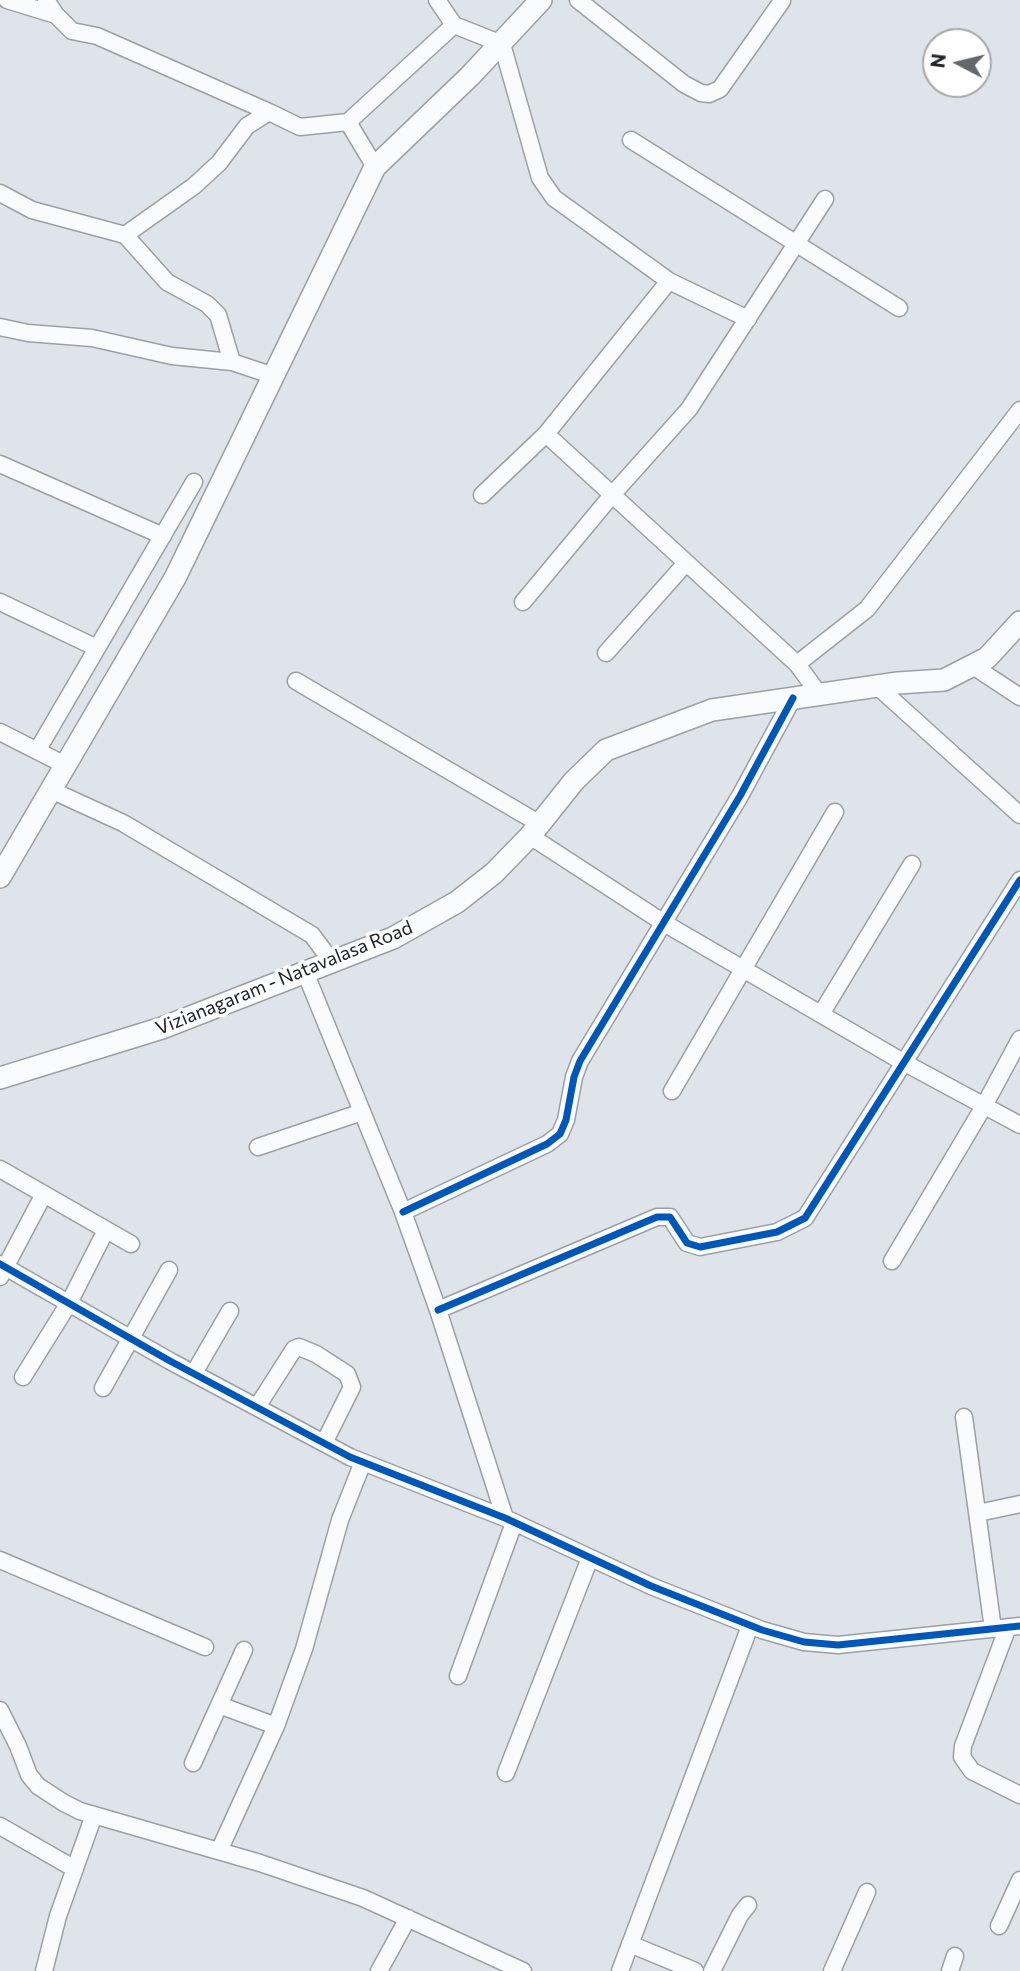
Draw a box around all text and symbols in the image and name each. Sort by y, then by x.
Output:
north arrow [922,28,992,98]
text: N [925,52,950,69]
street label: Vizianagaram - Natavalasa Road [152,916,416,1040]

